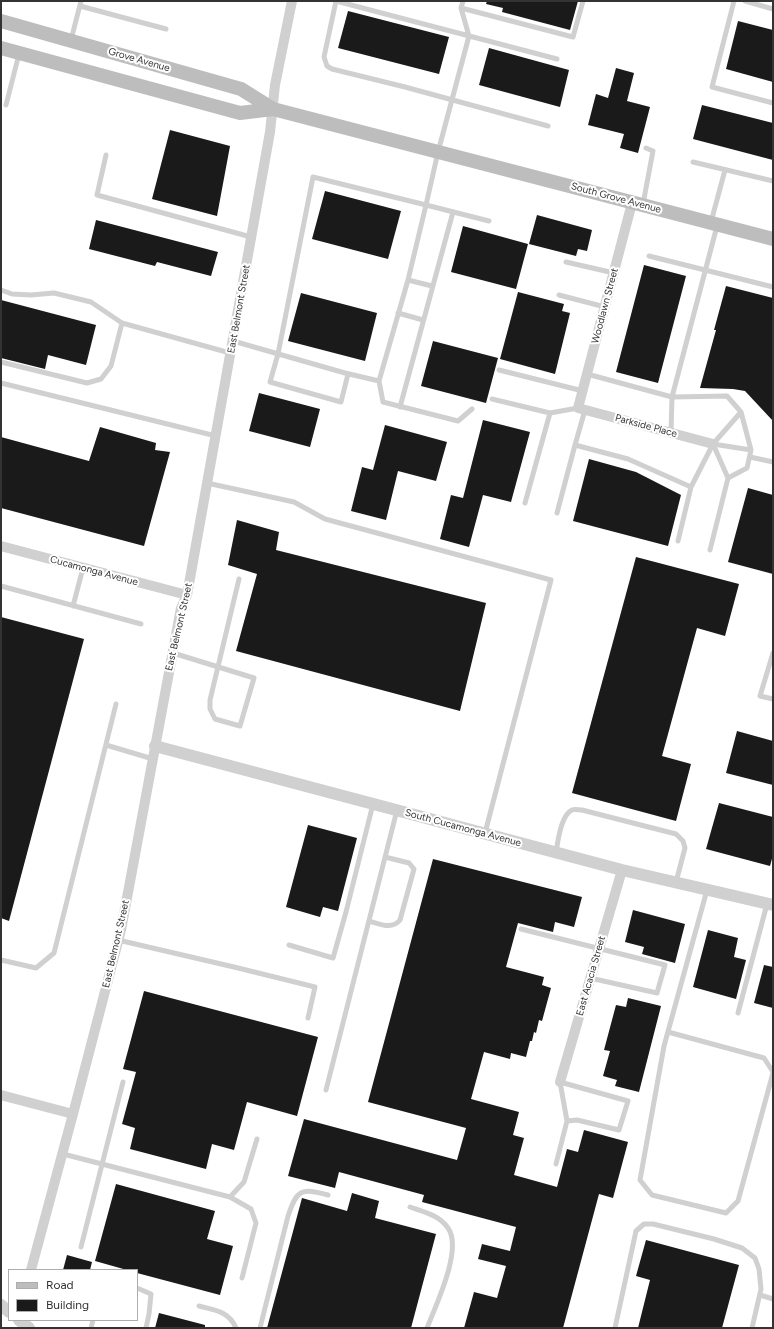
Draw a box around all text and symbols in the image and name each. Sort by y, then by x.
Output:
street label: Grove Avenue [107,45,171,75]
street label: South Grove Avenue [570,180,662,216]
street label: East Belmont Street [225,264,253,354]
street label: Woodlawn Street [589,267,621,345]
street label: Parkside Place [614,412,678,440]
street label: Cucamonga Avenue [49,553,139,589]
street label: East Belmont Street [163,582,195,672]
street label: South Cucamonga Avenue [404,807,522,849]
street label: East Belmont Street [100,899,132,989]
street label: East Acacia Street [574,935,608,1017]
legend [8,1269,138,1321]
text: Road [46,1278,74,1292]
text: Building [46,1298,89,1312]

